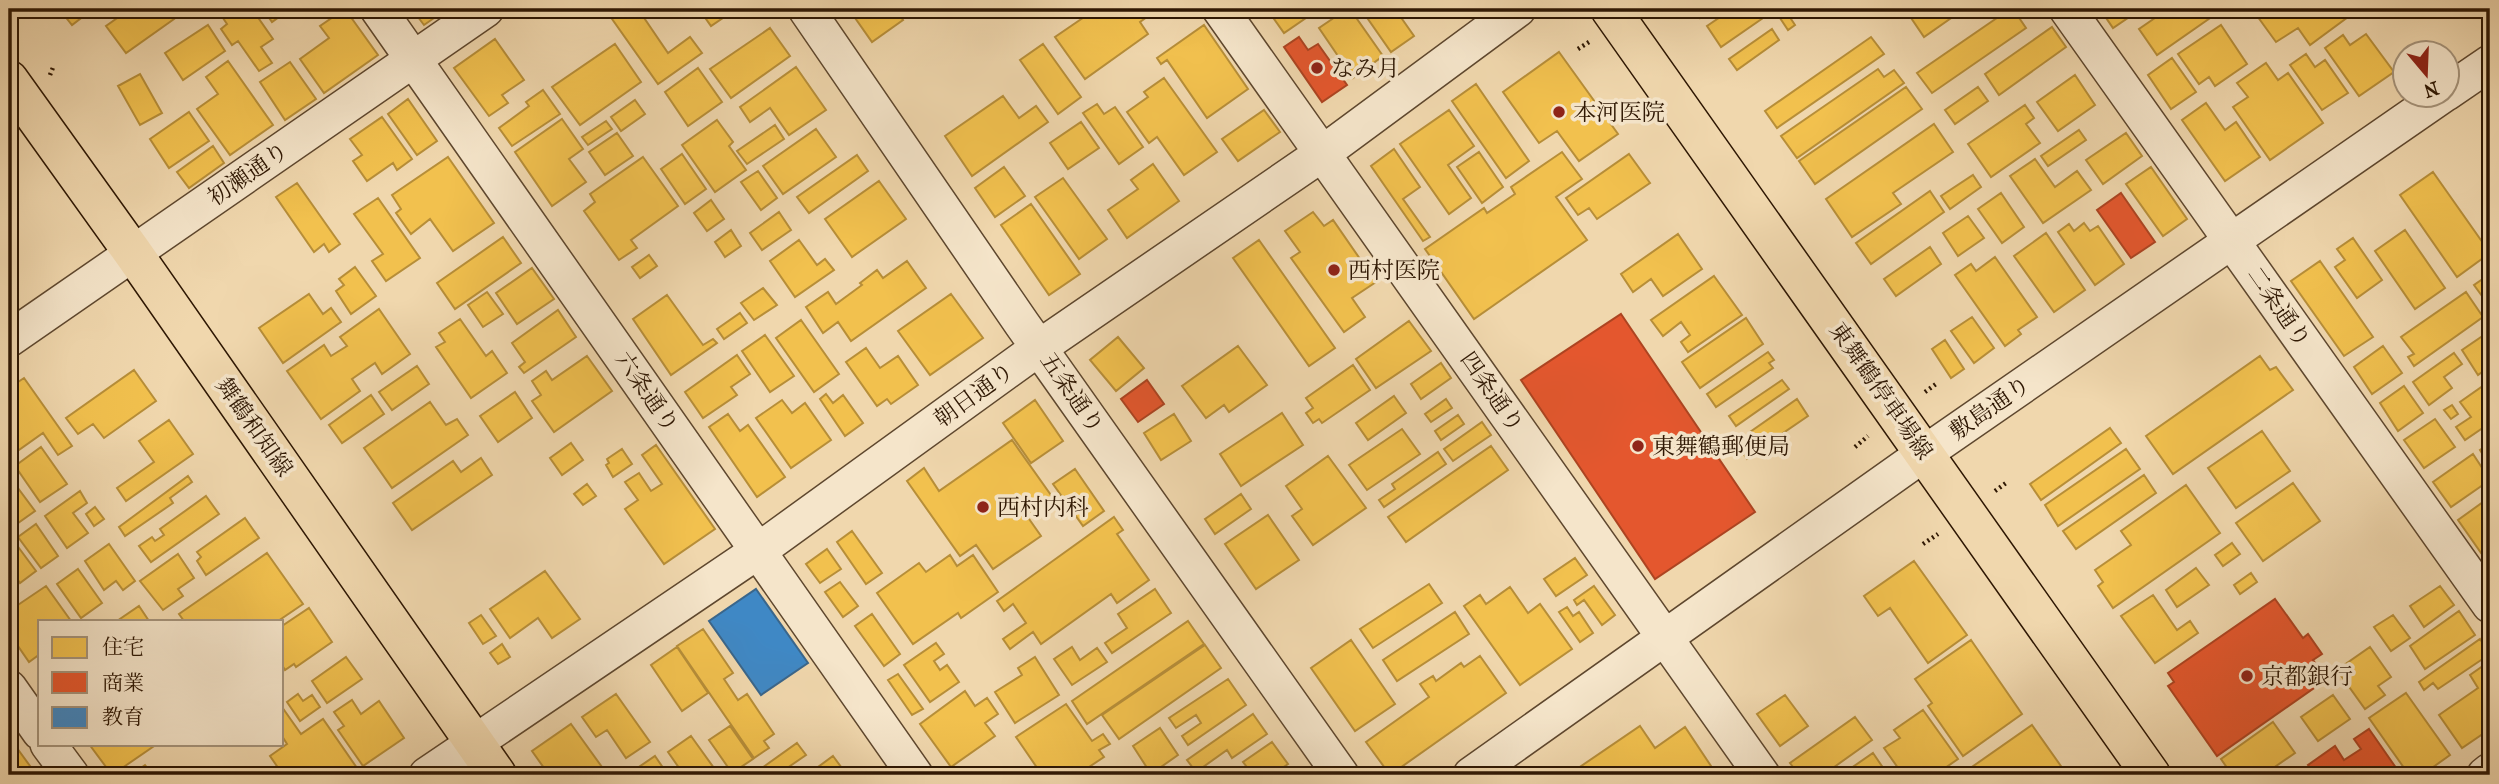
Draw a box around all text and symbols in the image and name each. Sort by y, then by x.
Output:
north arrow [2390,38,2460,108]
place label: なみ月 [1331,55,1400,82]
marker: なみ月 [1309,60,1325,76]
text: N [2420,76,2442,102]
place label: 本河医院 [1573,99,1665,126]
marker: 本河医院 [1551,104,1567,120]
street label: 初瀬通り [203,137,293,211]
place label: 西村医院 [1348,257,1440,284]
marker: 西村医院 [1326,262,1342,278]
street label: 二条通り [2242,262,2316,352]
street label: 東舞鶴停車場線 [1824,317,1938,465]
street label: 六条通り [610,347,684,437]
street label: 四条通り [1455,347,1529,437]
street label: 五条通り [1035,348,1109,438]
street label: 朝日通り [929,357,1019,433]
street label: 敷島通り [1945,371,2035,445]
street label: 舞鶴和知線 [210,372,298,482]
place label: 東舞鶴郵便局 [1652,433,1790,460]
marker: 東舞鶴郵便局 [1630,438,1646,454]
place label: 西村内科 [997,494,1089,521]
marker: 西村内科 [975,499,991,515]
legend [38,620,284,746]
text: 住宅 [102,635,144,659]
place label: 京都銀行 [2261,663,2353,690]
marker: 京都銀行 [2239,668,2255,684]
text: 商業 [102,671,144,695]
text: 教育 [102,705,144,729]

